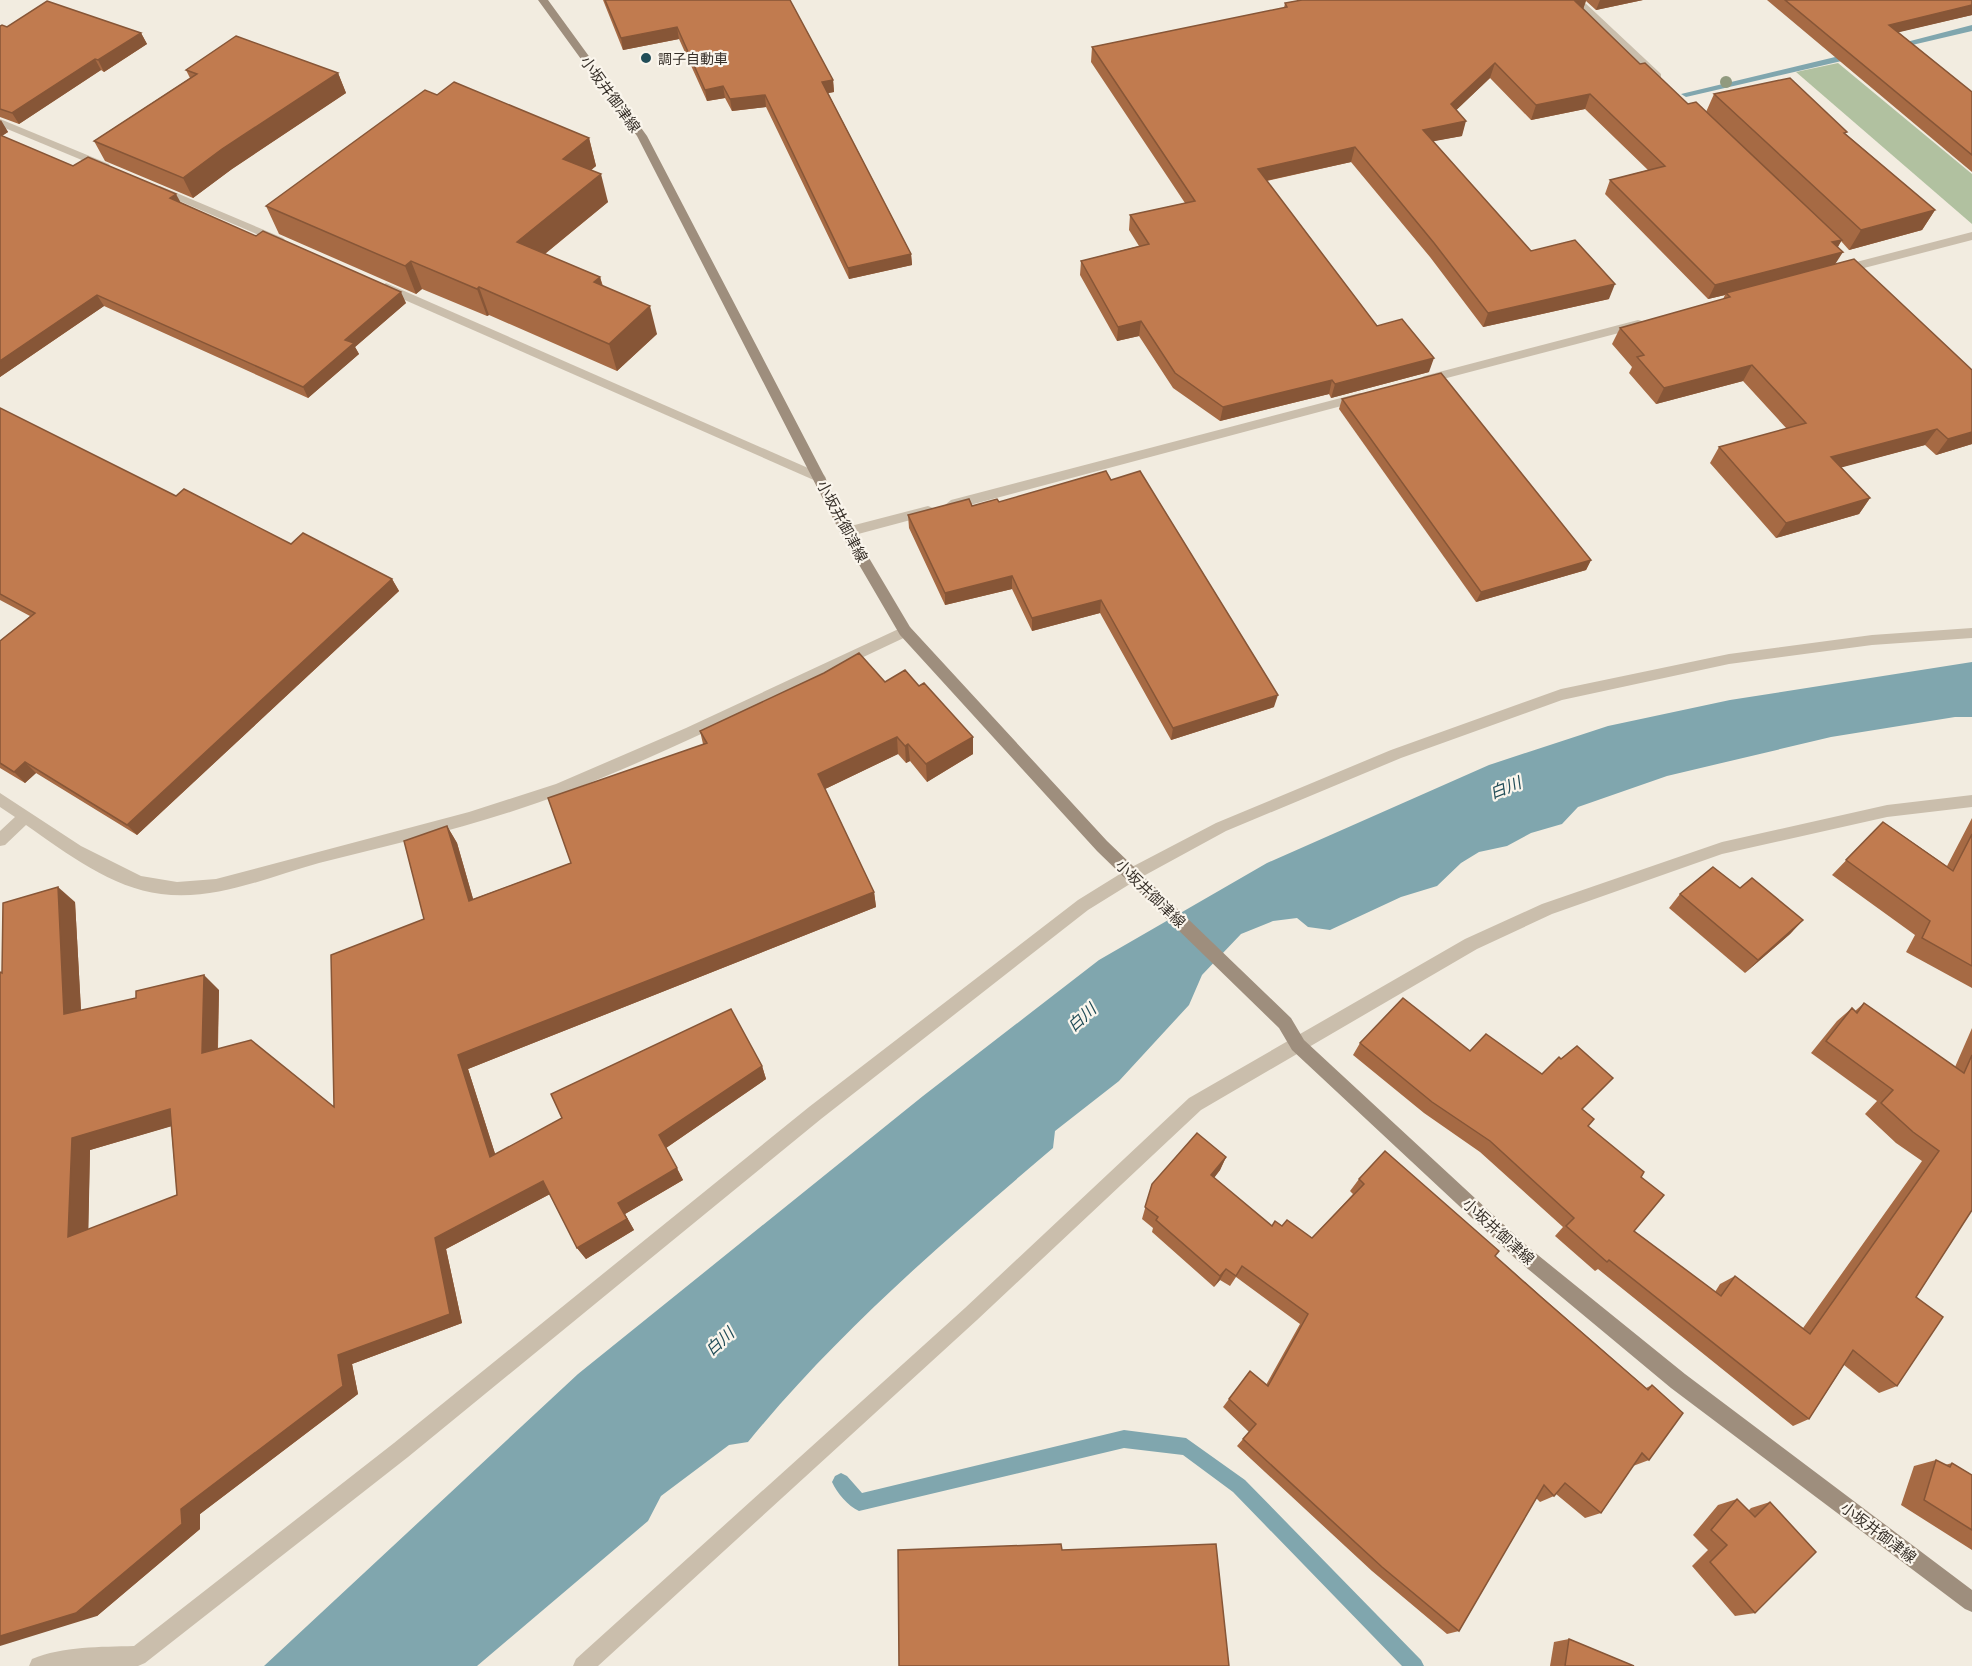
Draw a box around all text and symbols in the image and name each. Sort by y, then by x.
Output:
place label: 調子自動車 [658,50,728,67]
marker: 調子自動車 [639,51,653,65]
street label: 小坂井御津線 [577,52,645,136]
street label: 小坂井御津線 [814,477,872,565]
water label: 白川 [1487,771,1525,802]
street label: 小坂井御津線 [1112,855,1190,931]
water label: 白川 [1063,998,1101,1035]
street label: 小坂井御津線 [1460,1194,1538,1268]
water label: 白川 [701,1322,739,1359]
street label: 小坂井御津線 [1838,1498,1920,1566]

